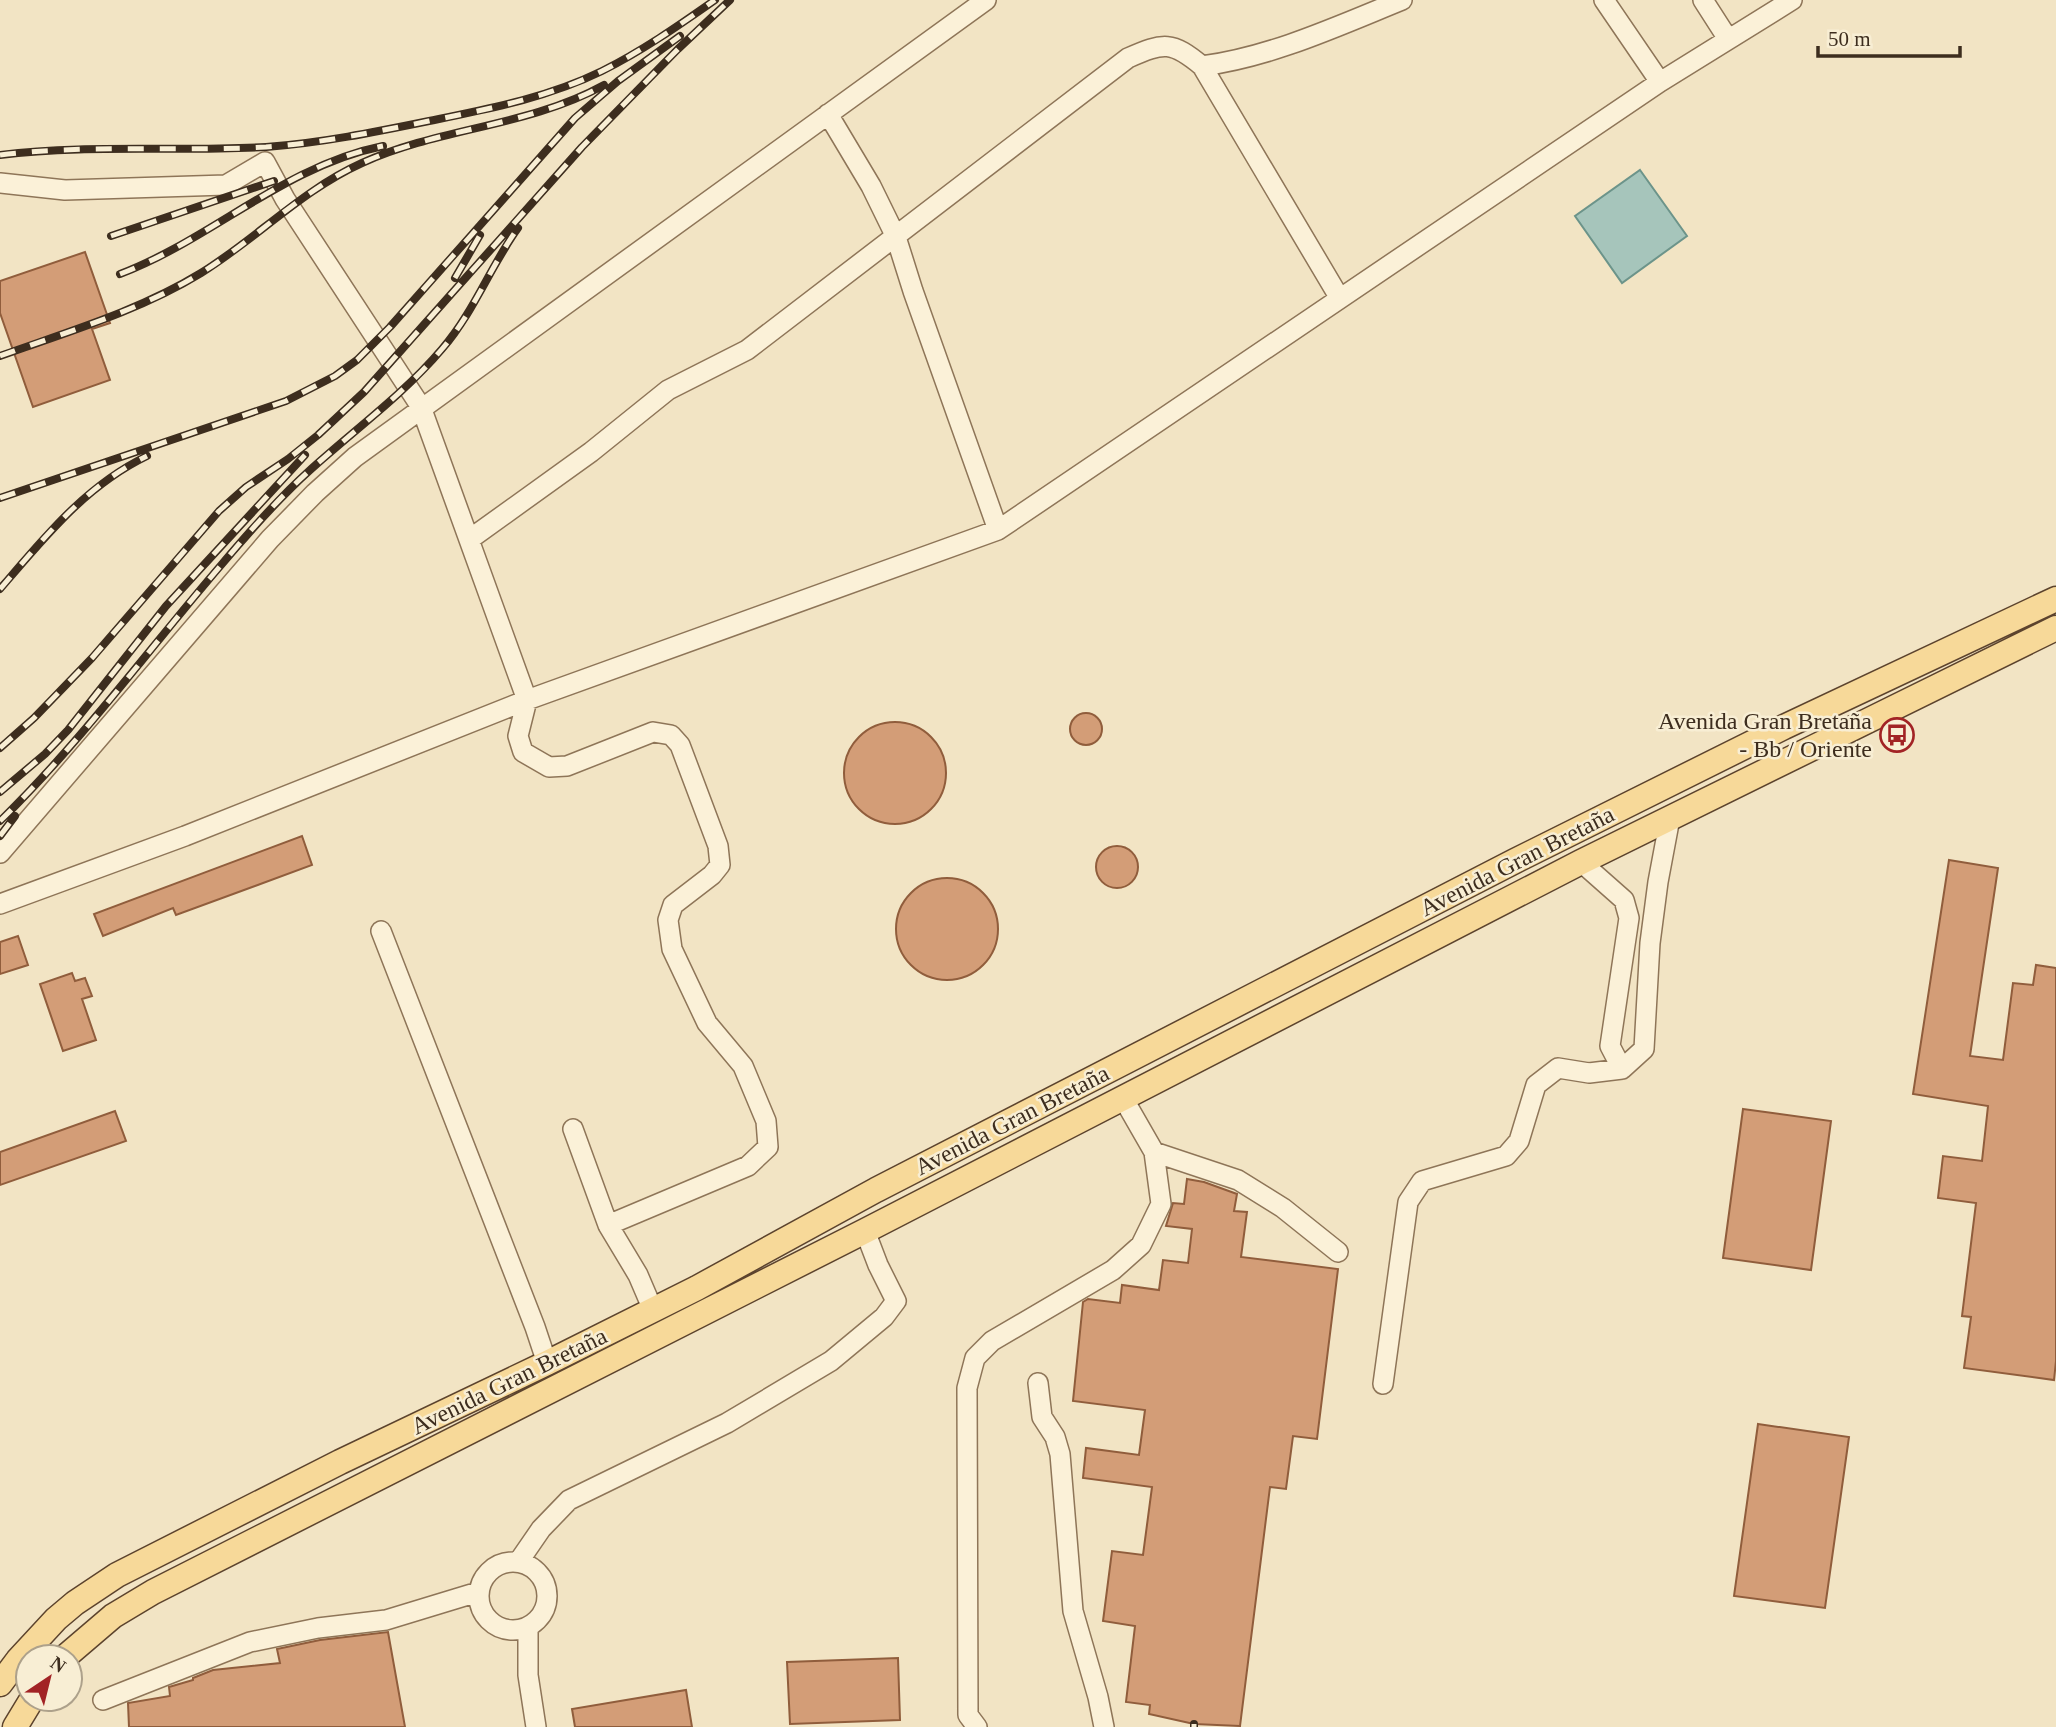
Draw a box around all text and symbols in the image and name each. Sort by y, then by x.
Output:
scale bar [1818,14,1960,58]
text: 50 m [1828,27,1871,51]
place label: Avenida Gran Bretaña - Bb / Oriente [1658,708,1872,762]
bus stop icon: Avenida Gran Bretaña - Bb / Oriente [1878,716,1916,754]
street label: Avenida Gran Bretaña [1416,801,1619,921]
street label: Avenida Gran Bretaña [911,1060,1114,1180]
street label: Avenida Gran Bretaña [407,1322,611,1440]
north arrow [14,1643,84,1713]
text: N [47,1652,70,1677]

